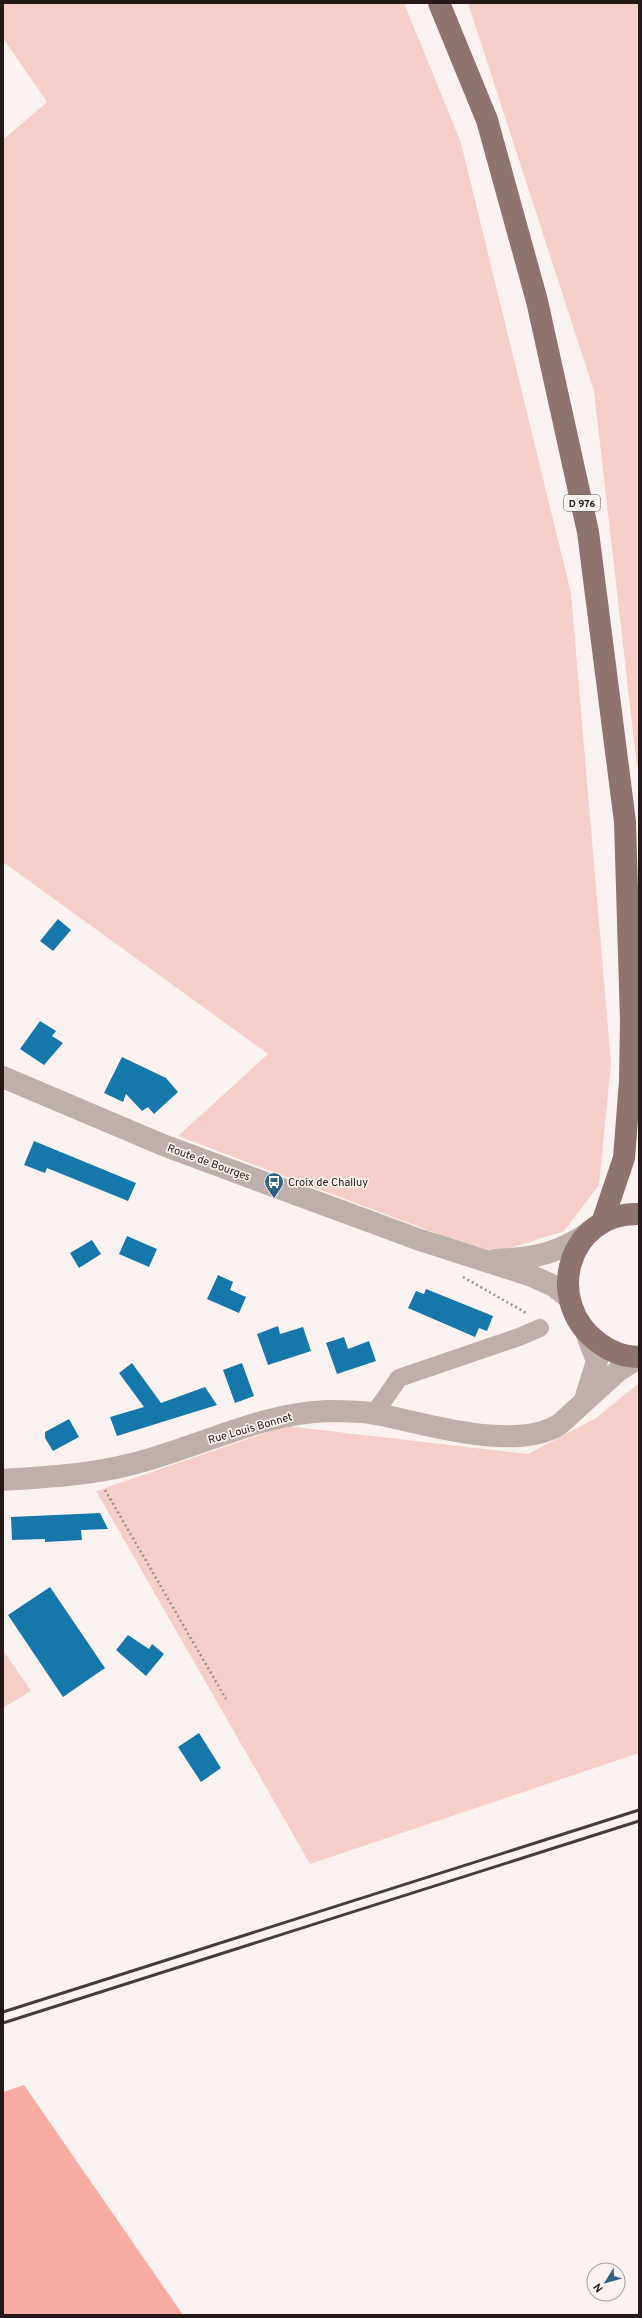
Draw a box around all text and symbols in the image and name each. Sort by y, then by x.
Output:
road number: D 976 [564,495,600,511]
street label: Route de Bourges [165,1141,252,1184]
bus stop icon: Croix de Challuy [263,1171,285,1199]
place label: Croix de Challuy [288,1176,368,1190]
street label: Rue Louis Bonnet [207,1410,294,1448]
north arrow [586,2262,626,2302]
text: N [591,2280,607,2295]

